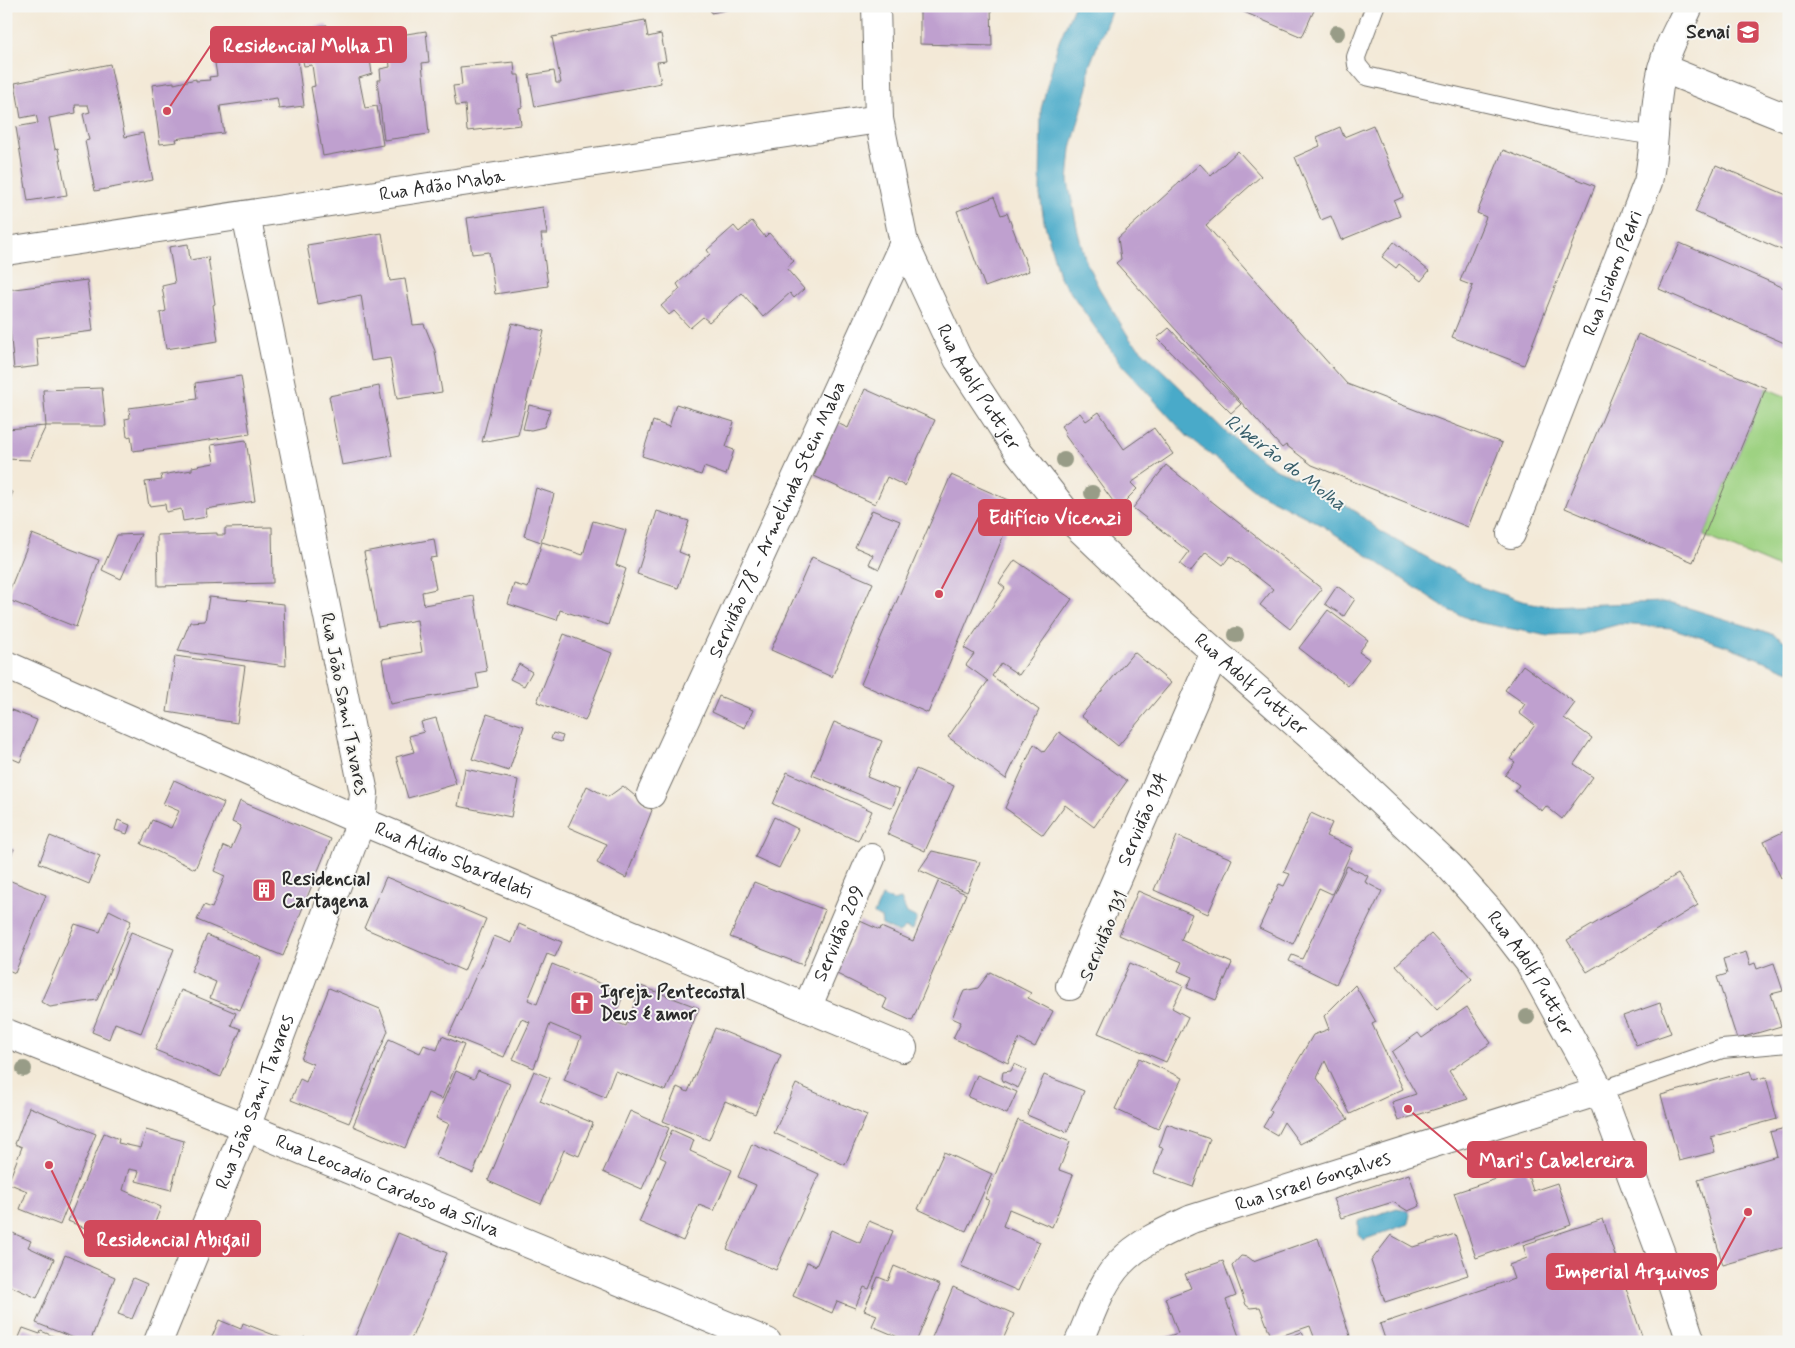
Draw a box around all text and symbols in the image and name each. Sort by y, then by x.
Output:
school or university icon: Senai [1735,19,1761,45]
place label: Senai [1686,20,1730,45]
callout: Residencial Molha II [211,27,406,62]
text: Residencial Molha II [223,33,393,60]
street label: Rua Adão Maba [378,163,507,207]
street label: Rua Isidoro Pedri [1577,207,1648,339]
street label: Rua Adolf Puttjer [931,320,1027,455]
street label: Servidão 78 - Armelinda Stein Maba [703,377,851,662]
water label: Ribeirão do Molha [1219,408,1351,518]
callout: Edifício Vicenzi [979,500,1131,535]
text: Edifício Vicenzi [989,505,1121,532]
street label: Rua João Sami Tavares [314,611,374,797]
street label: Rua Adolf Puttjer [1189,627,1313,741]
street label: Servidão 134 [1111,768,1174,870]
street label: Rua Alidio Sbardelati [371,816,536,904]
place label: Residencial Cartagena [282,867,370,915]
building icon: Residencial Cartagena [251,877,277,903]
street label: Servidão 209 [807,882,870,985]
street label: Servidão 131 [1074,887,1134,985]
street label: Rua Adolf Puttjer [1481,906,1579,1040]
place label: Igreja Pentecostal Deus é amor [600,980,746,1027]
church icon: Igreja Pentecostal Deus é amor [569,990,595,1016]
street label: Rua João Sami Tavares [209,1011,300,1193]
street label: Rua Leocadio Cardoso da Silva [272,1128,504,1243]
callout: Mari's Cabelereira [1468,1142,1646,1177]
street label: Rua Israel Gonçalves [1232,1145,1394,1217]
text: Mari's Cabelereira [1479,1148,1635,1175]
callout: Residencial Abigail [85,1221,260,1256]
text: Residencial Abigail [96,1227,250,1256]
callout: Imperial Arquivos [1547,1254,1716,1289]
text: Imperial Arquivos [1555,1259,1709,1286]

